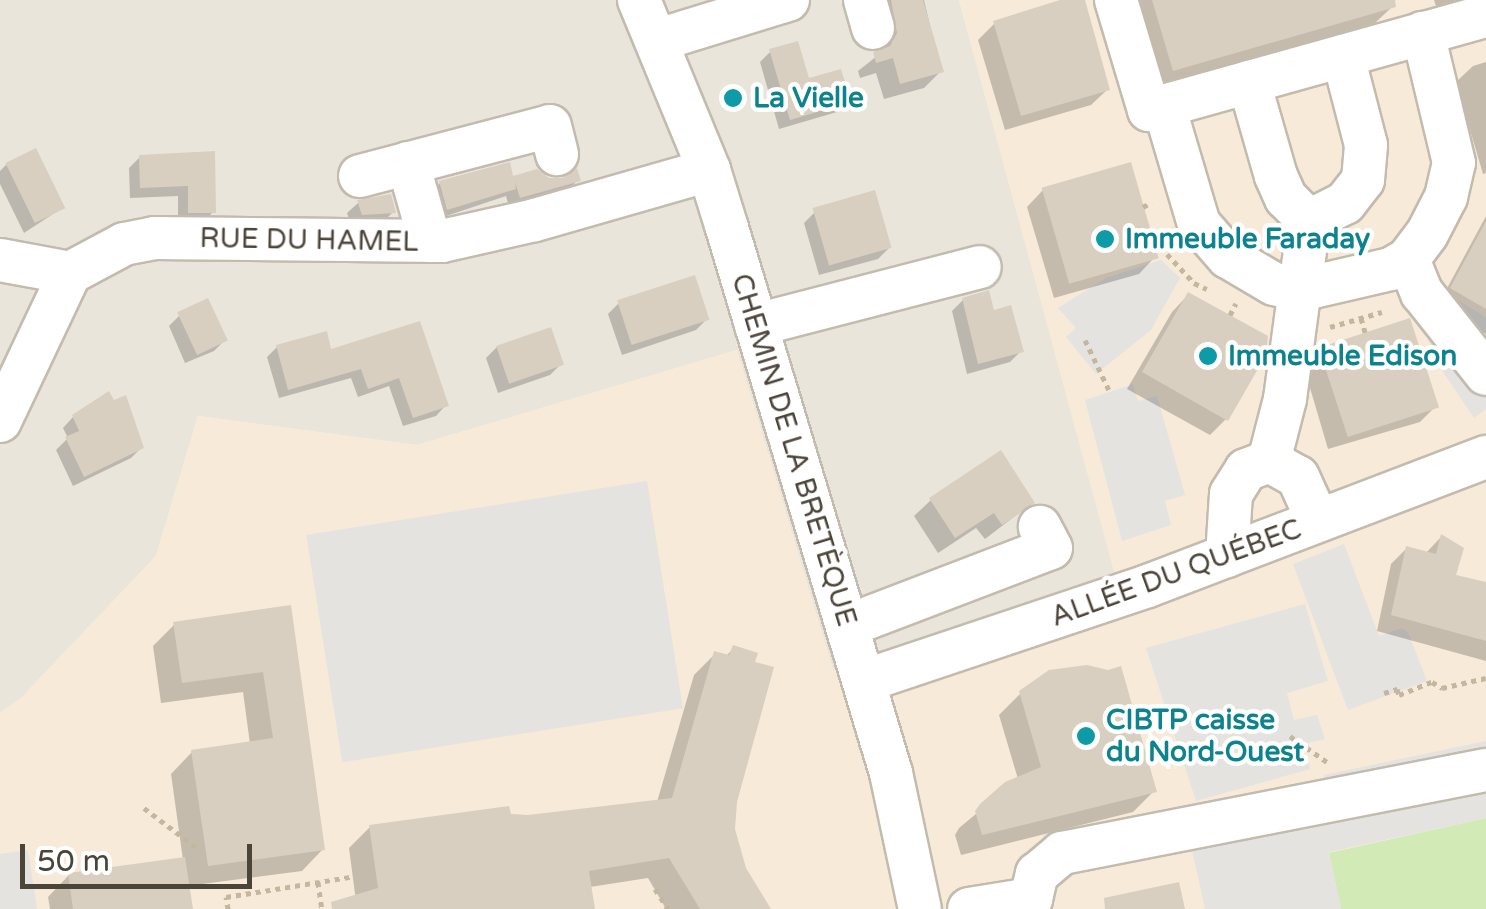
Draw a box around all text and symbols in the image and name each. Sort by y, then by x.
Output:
place label: La Vielle [753,81,864,115]
marker: La Vielle [722,87,744,109]
street label: RUE DU HAMEL [199,221,419,259]
place label: Immeuble Faraday [1125,222,1370,256]
marker: Immeuble Faraday [1094,228,1116,250]
street label: CHEMIN DE LA BRETÈQUE [724,270,864,630]
place label: Immeuble Edison [1228,339,1457,373]
marker: Immeuble Edison [1197,345,1219,367]
street label: ALLÉE DU QUÉBEC [1046,512,1306,634]
place label: CIBTP caisse du Nord-Ouest [1106,703,1304,769]
marker: CIBTP caisse du Nord-Ouest [1075,725,1097,747]
scale bar [25,824,258,886]
text: 50 m [37,843,110,880]

